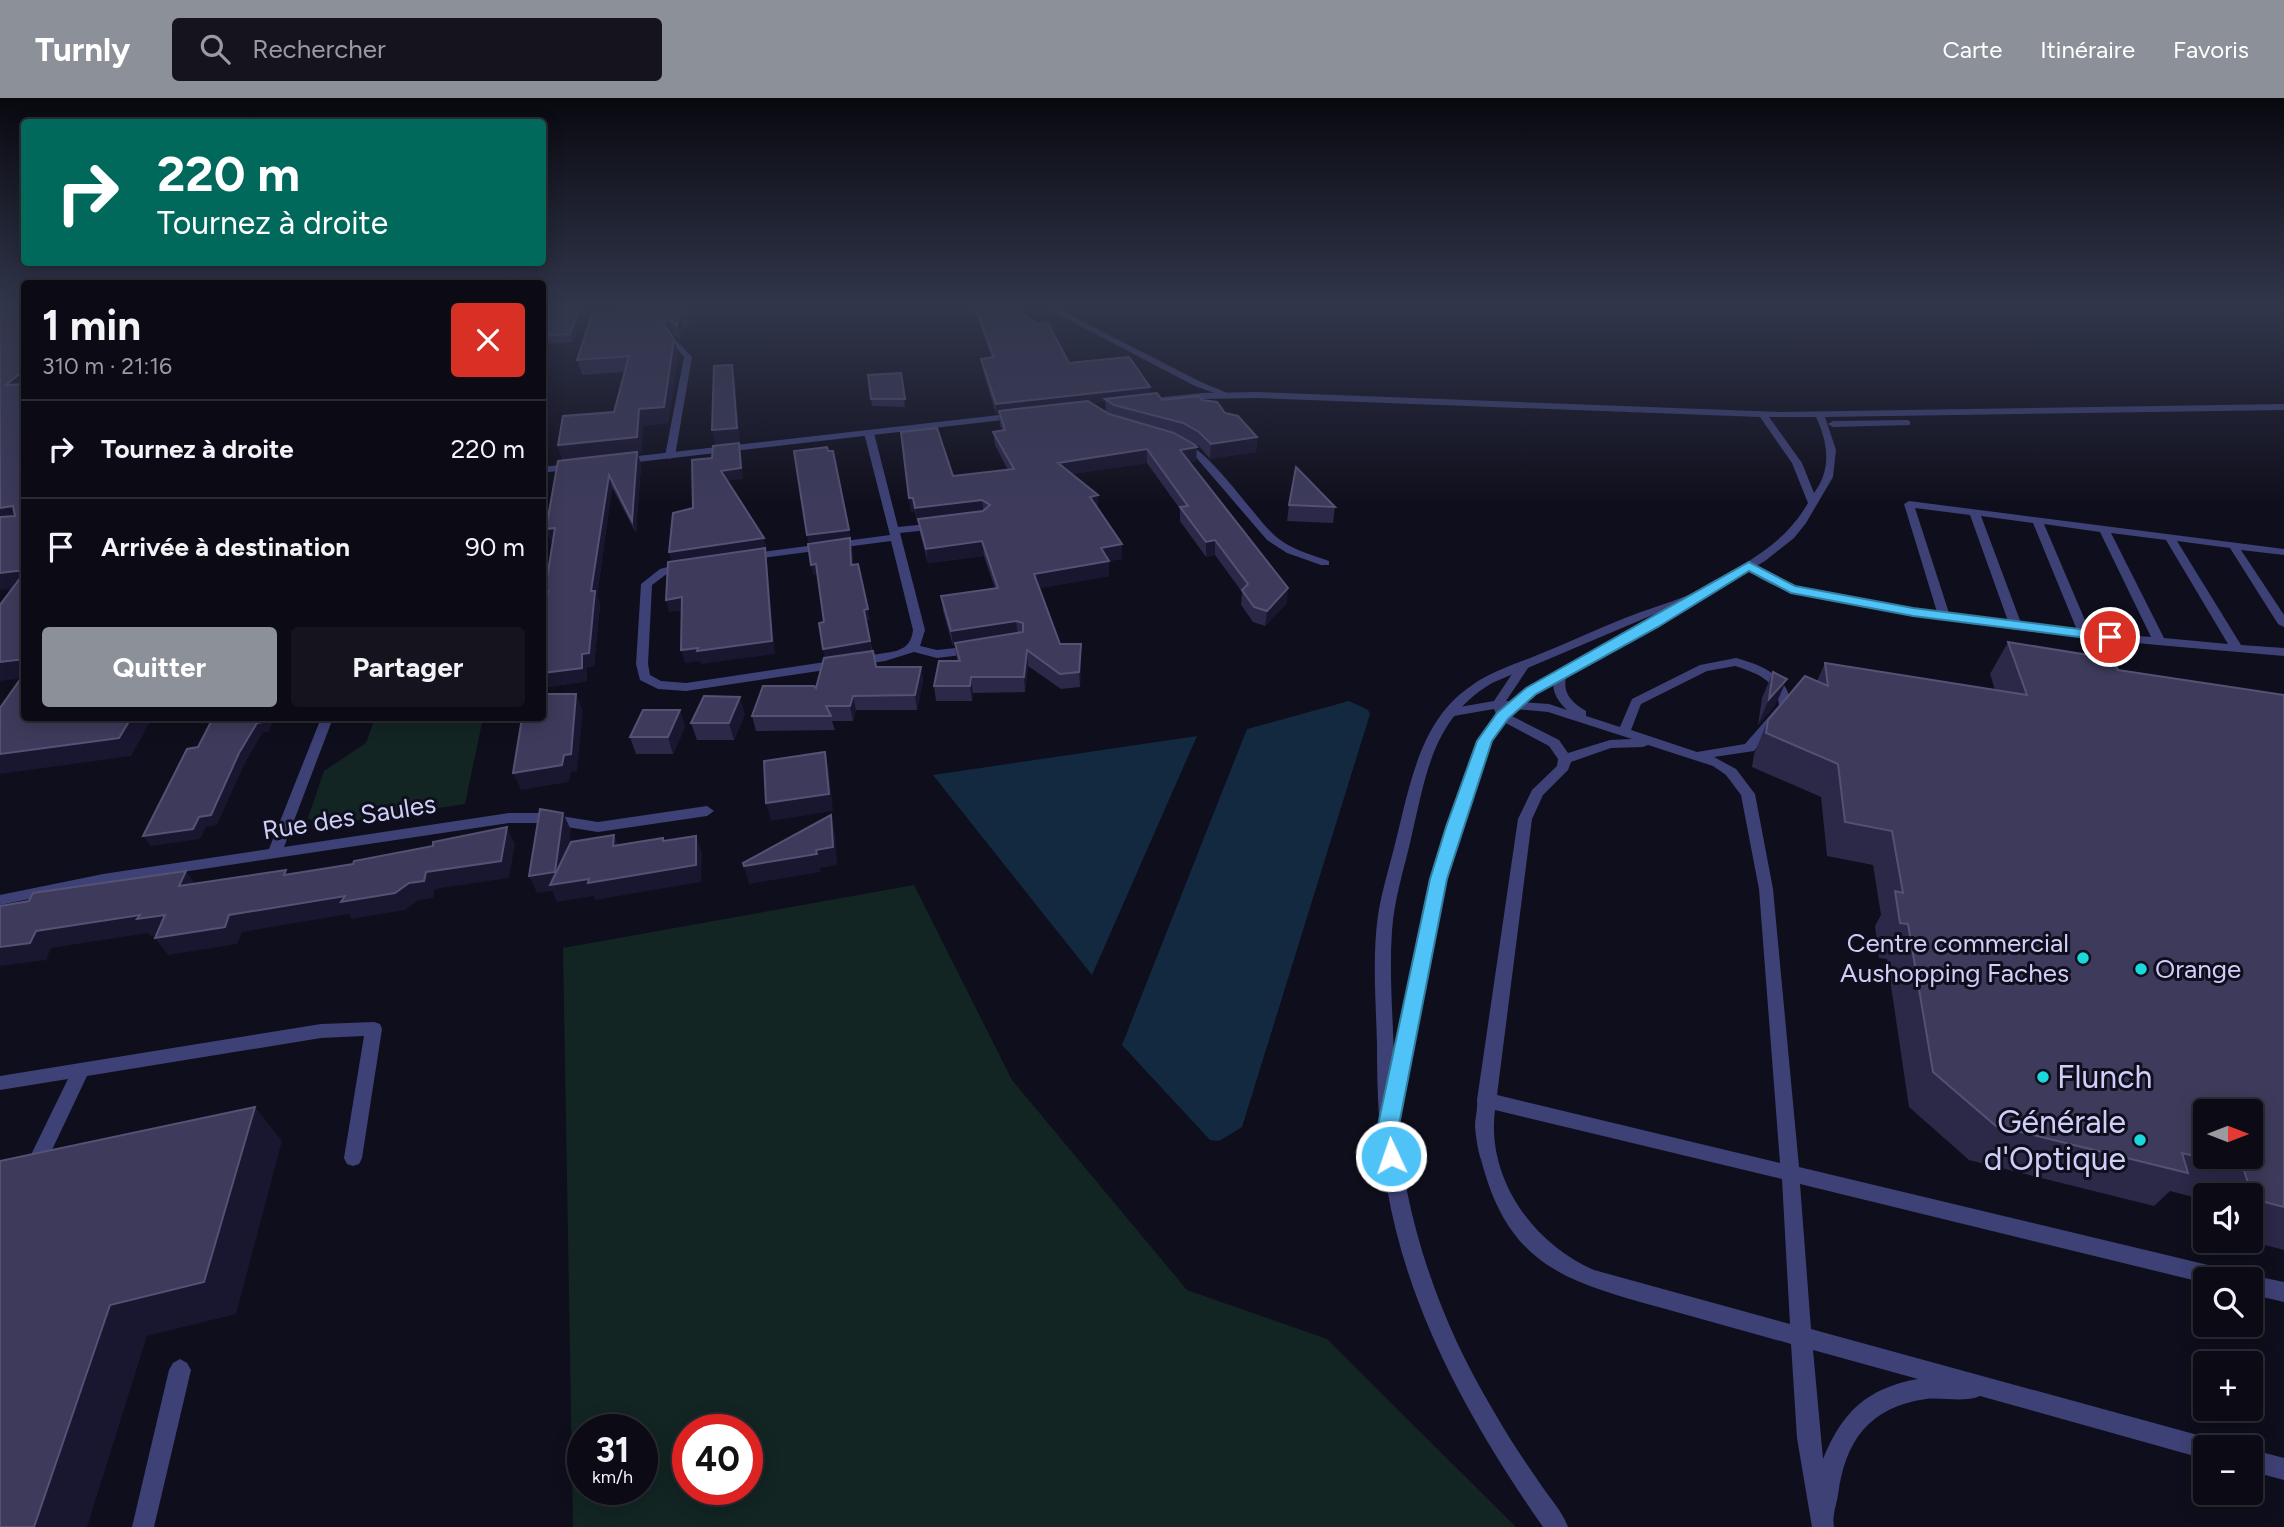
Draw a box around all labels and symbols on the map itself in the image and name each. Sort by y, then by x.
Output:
pin [2080,607,2140,667]
street label: Rue des Saules [260,787,438,847]
place label: Centre commercial Aushopping Faches [1840,927,2069,989]
marker: Centre commercial Aushopping Faches [2075,950,2091,966]
place label: Orange [2155,953,2241,985]
marker: Orange [2133,961,2149,977]
place label: Flunch [2057,1058,2152,1096]
marker: Flunch [2035,1069,2051,1085]
north arrow [2193,1099,2263,1169]
place label: Générale d'Optique [1984,1103,2126,1178]
position arrow [1354,1119,1428,1193]
marker: Générale d'Optique [2132,1132,2148,1148]
speed limit sign: 40 [672,1414,763,1505]

